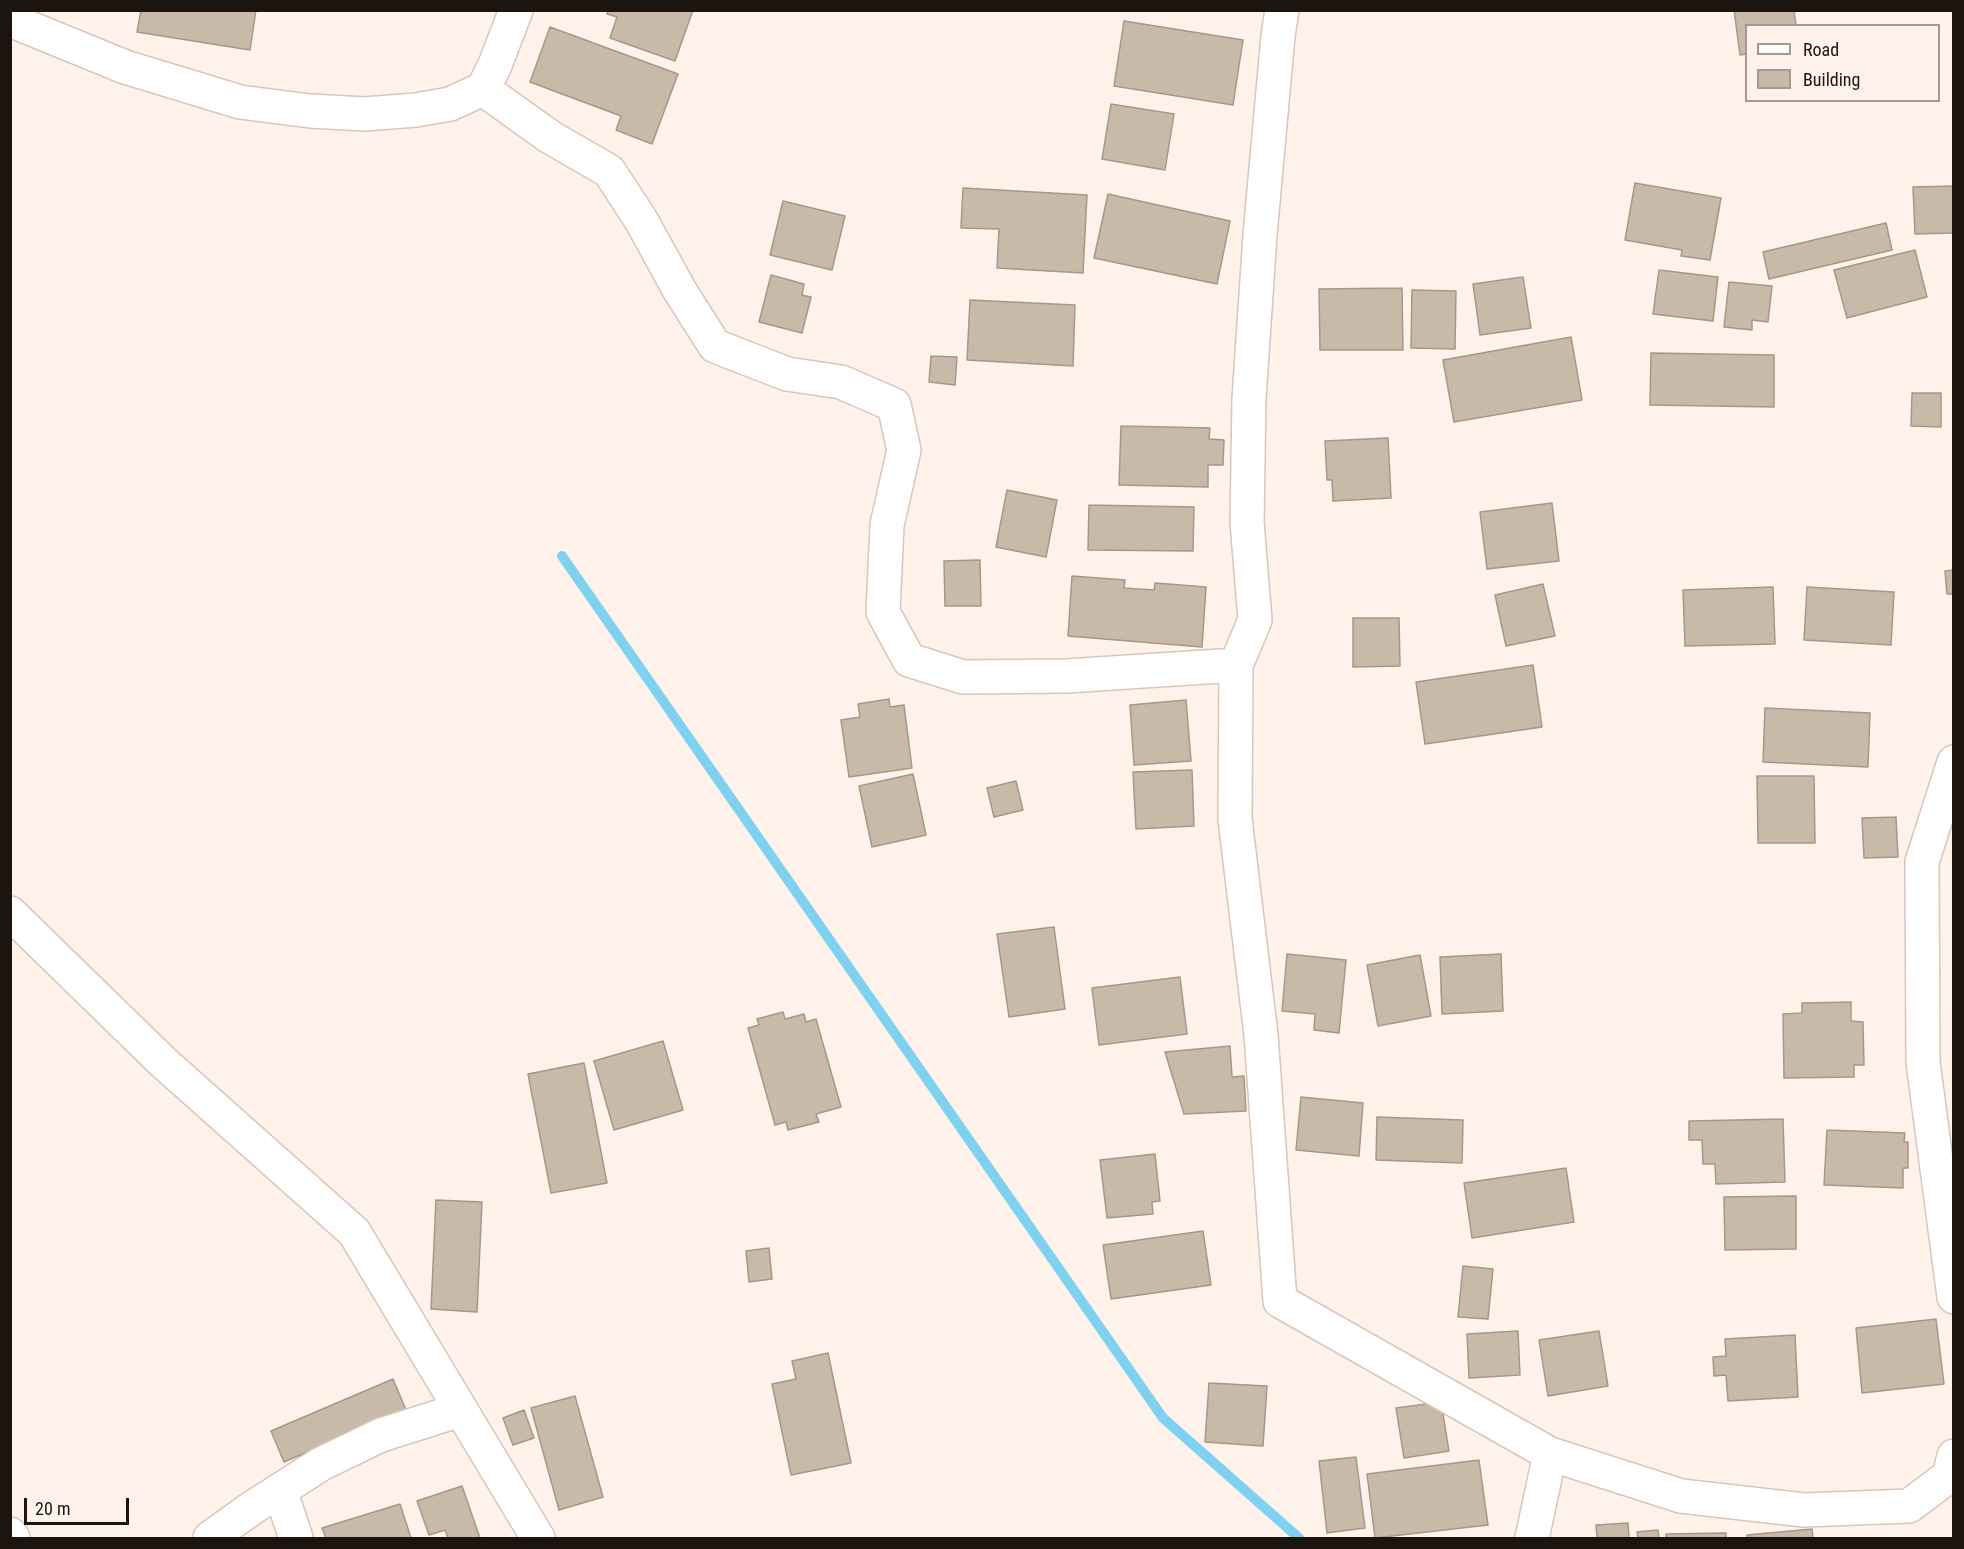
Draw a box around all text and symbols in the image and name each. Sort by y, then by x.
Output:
legend [1745,24,1940,102]
text: Road [1803,39,1839,60]
text: Building [1803,69,1860,90]
scale bar [27,1486,132,1524]
text: 20 m [35,1498,70,1519]

